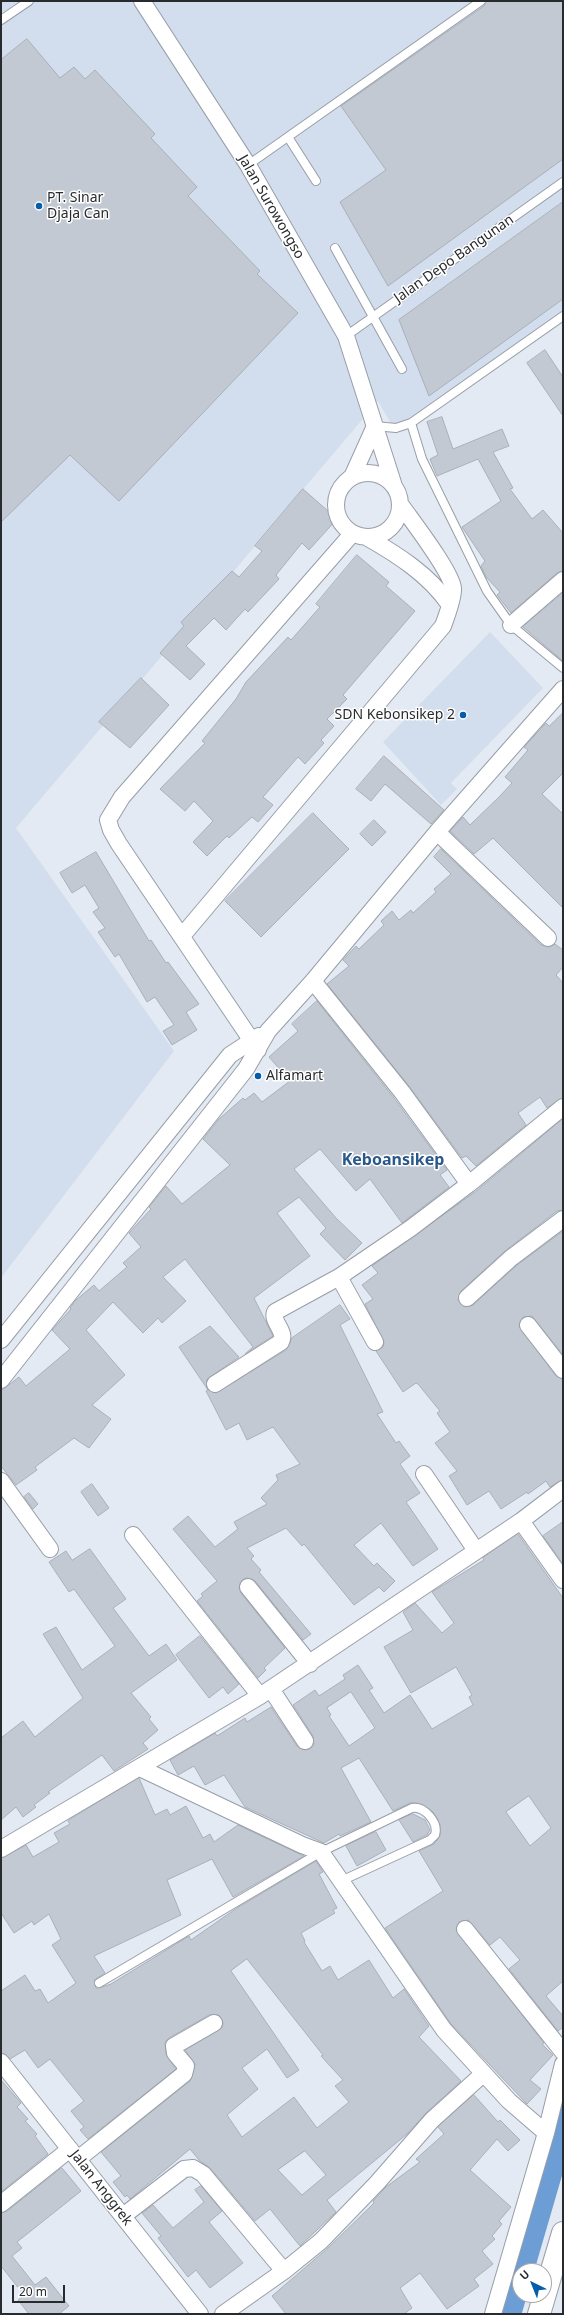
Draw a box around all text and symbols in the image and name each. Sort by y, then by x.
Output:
street label: Jalan Surowongso [234,152,308,262]
place label: PT. Sinar Djaja Can [47,190,109,222]
marker: PT. Sinar Djaja Can [34,201,44,211]
street label: Jalan Depo Bangunan [391,211,517,307]
place label: SDN Kebonsikep 2 [335,707,455,723]
marker: SDN Kebonsikep 2 [458,710,468,720]
place label: Alfamart [266,1068,323,1084]
marker: Alfamart [253,1071,263,1081]
district label: Keboansikep [342,1150,444,1170]
street label: Jalan Anggrek [66,2147,136,2229]
north arrow [512,2263,552,2303]
text: U [516,2266,532,2283]
scale bar [14,2277,67,2303]
text: 20 m [19,2283,47,2300]

